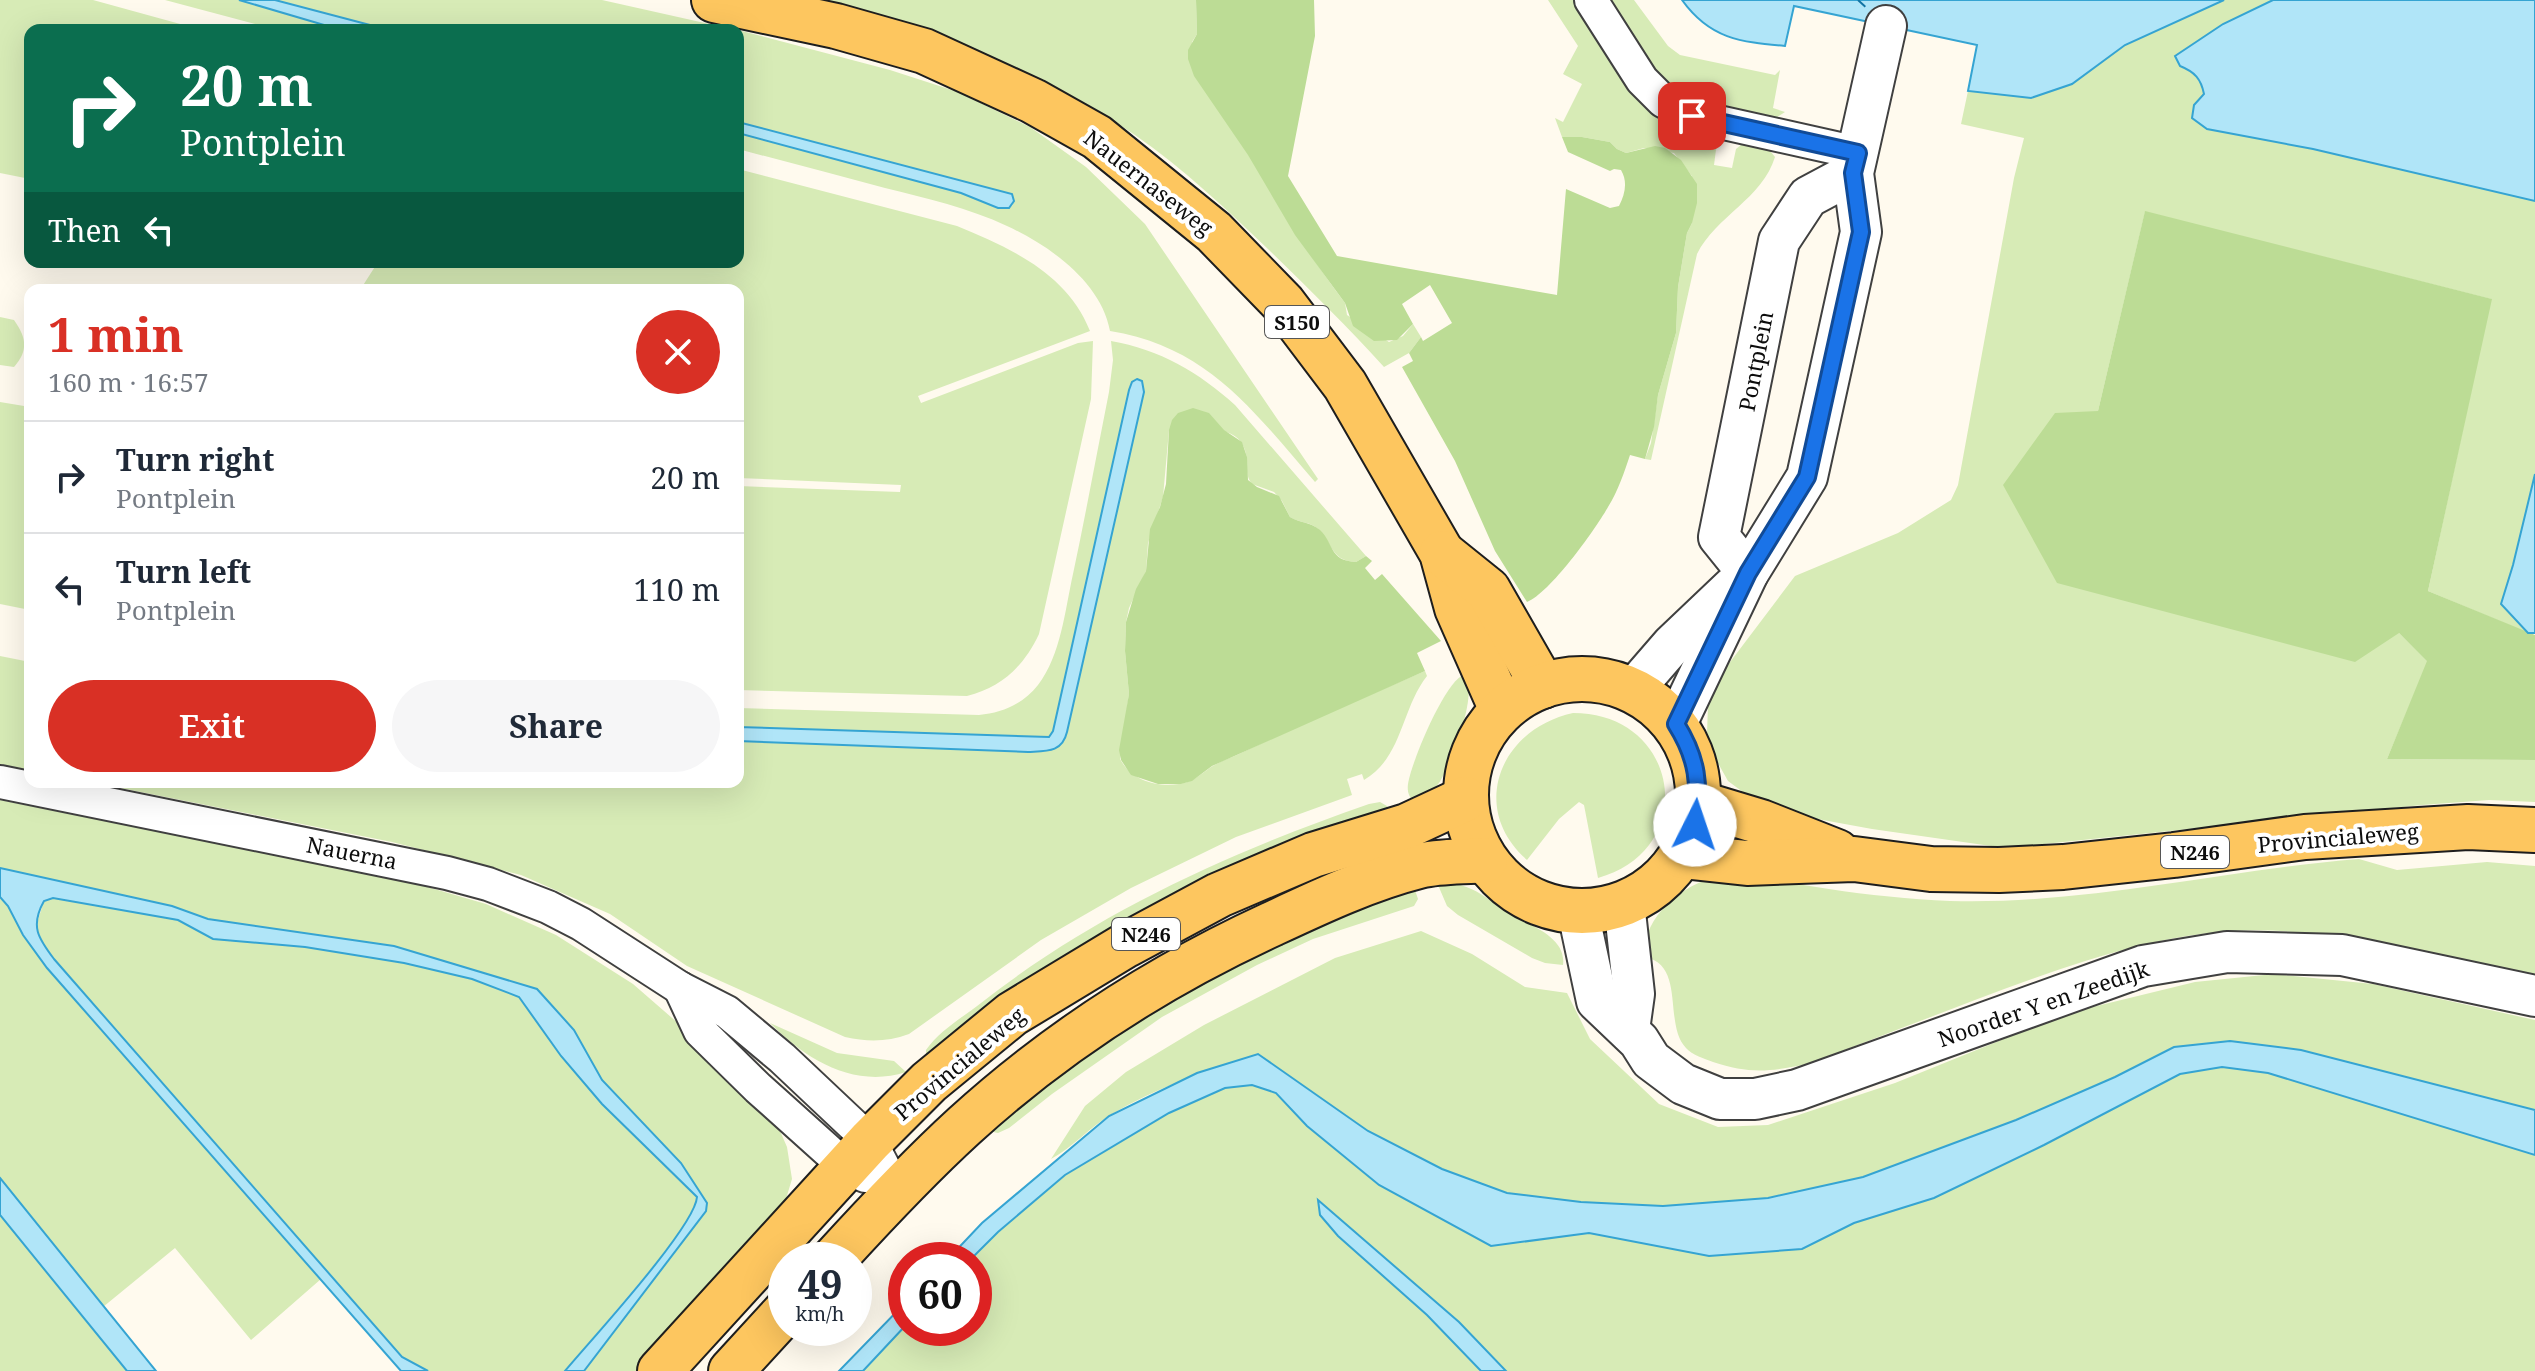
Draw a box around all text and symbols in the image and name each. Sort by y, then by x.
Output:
text: 20 m [180,46,313,122]
icon: right [48,56,152,160]
pin [1658,82,1726,150]
icon: arrive [1670,94,1714,138]
text: Pontplein [180,118,346,167]
street label: Nauernaseweg [1078,122,1220,242]
icon: left [137,208,181,252]
text: Then [48,210,121,251]
text: 1 min [48,301,184,366]
road number: S150 [1265,306,1329,338]
street label: Pontplein [1731,308,1779,414]
button: close [636,310,720,394]
text: 160 m · 16:57 [48,364,209,400]
text: Turn right [116,439,274,480]
icon: right [48,455,92,499]
text: 20 m [650,457,720,498]
text: Pontplein [116,480,236,516]
text: Turn left [116,551,251,592]
icon: left [48,567,92,611]
text: 110 m [634,569,720,610]
text: Pontplein [116,592,236,628]
button: Exit [48,680,376,772]
button: Share [392,680,720,772]
position arrow [1653,783,1737,867]
street label: Provincialeweg [2256,815,2420,859]
street label: Nauerna [304,829,400,875]
road number: N246 [2161,836,2229,868]
road number: N246 [1112,918,1180,950]
street label: Noorder Y en Zeedijk [1933,953,2153,1053]
street label: Provincialeweg [887,999,1031,1126]
speed limit sign: 60 [888,1242,992,1346]
text: 49 [797,1256,843,1311]
text: km/h [795,1300,845,1327]

